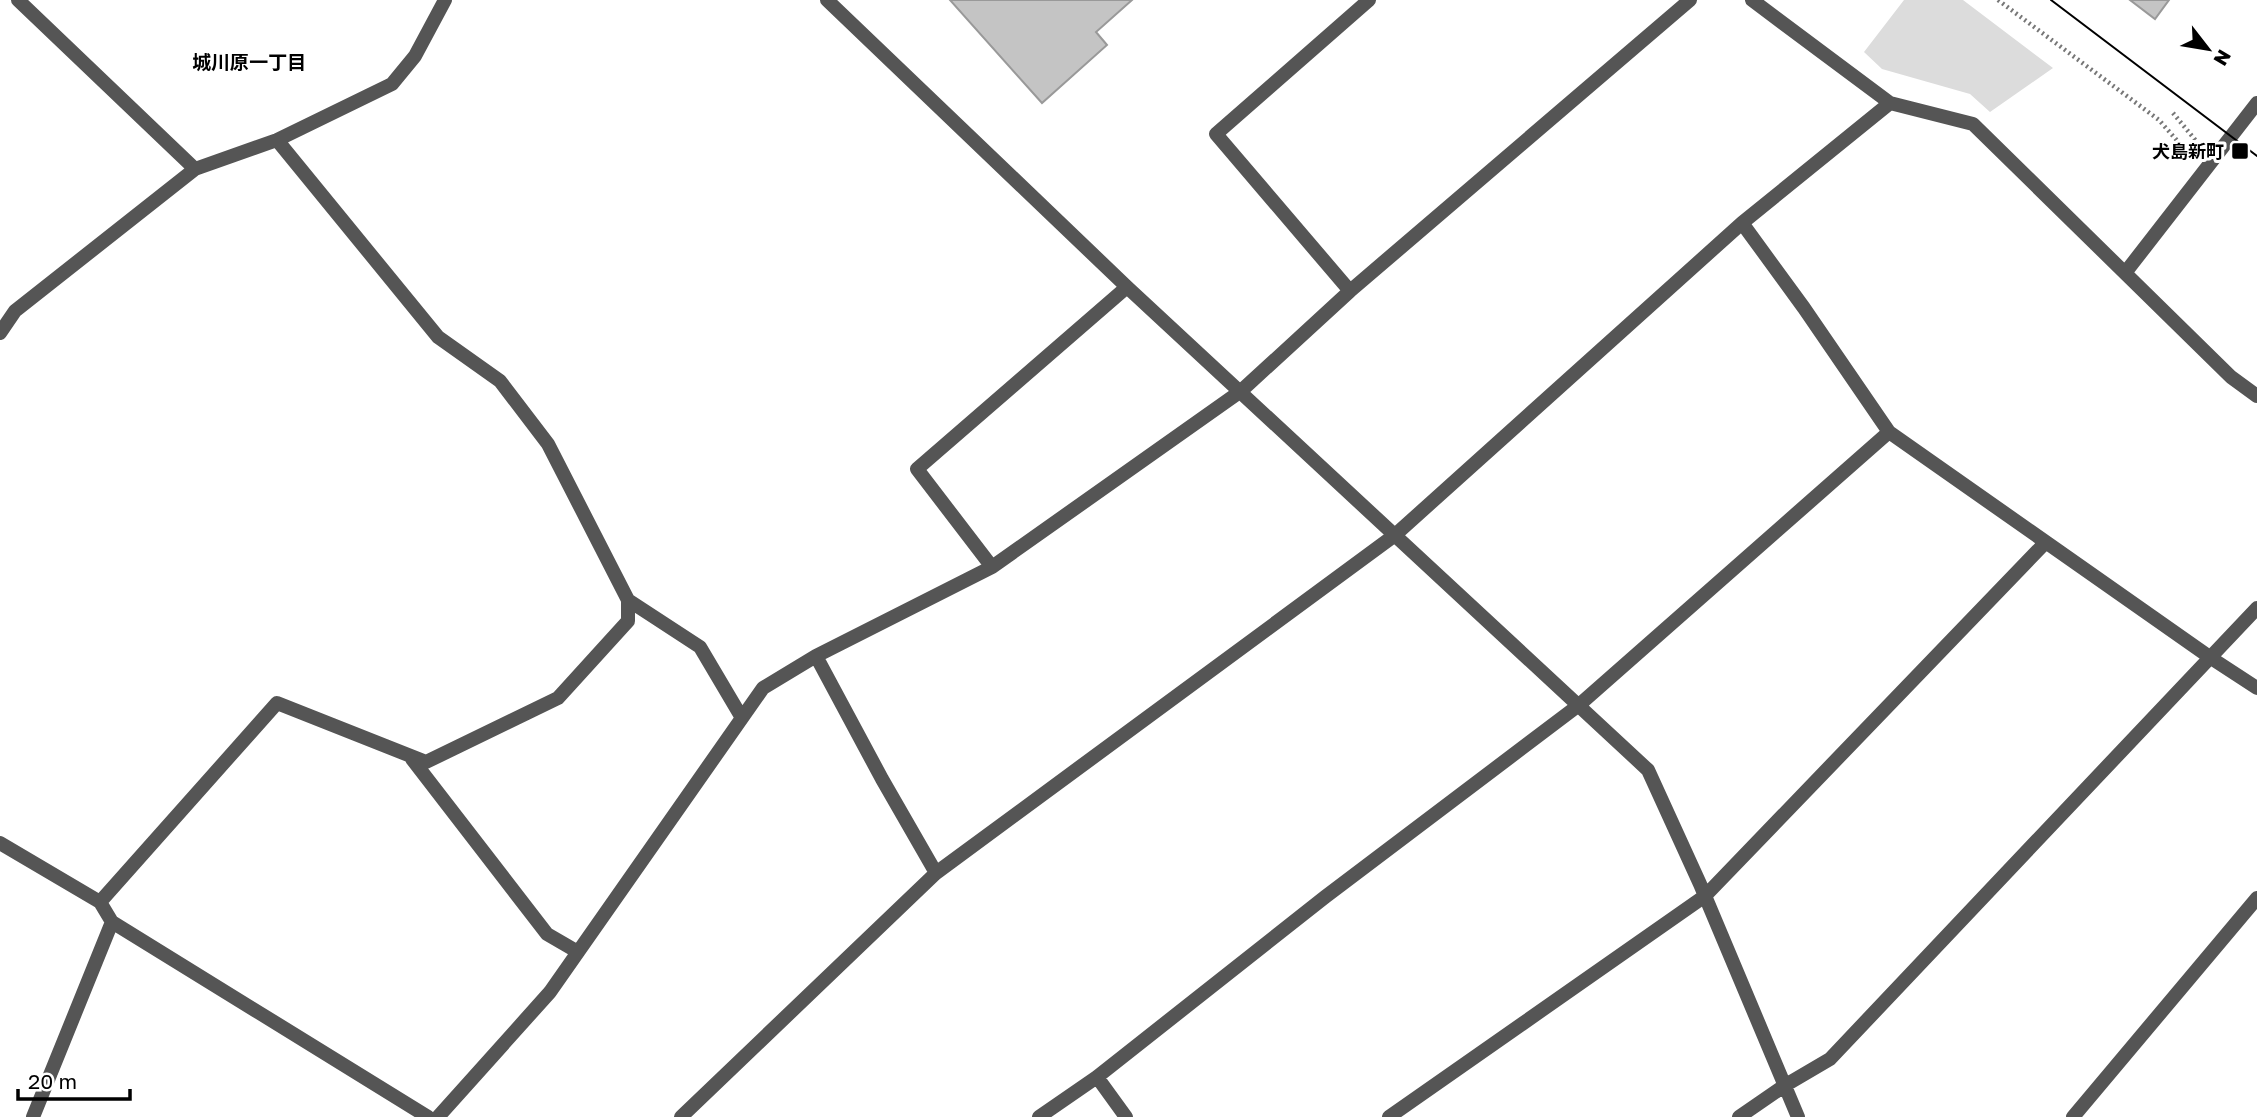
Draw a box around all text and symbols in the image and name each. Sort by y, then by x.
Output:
north arrow [2173,14,2243,84]
text: N [2209,46,2237,70]
district label: 城川原一丁目 [192,50,306,73]
place label: 犬島新町 [2152,140,2224,162]
marker: 犬島新町 [2230,141,2250,161]
scale bar [18,1058,130,1102]
text: 20 m [28,1068,77,1094]

